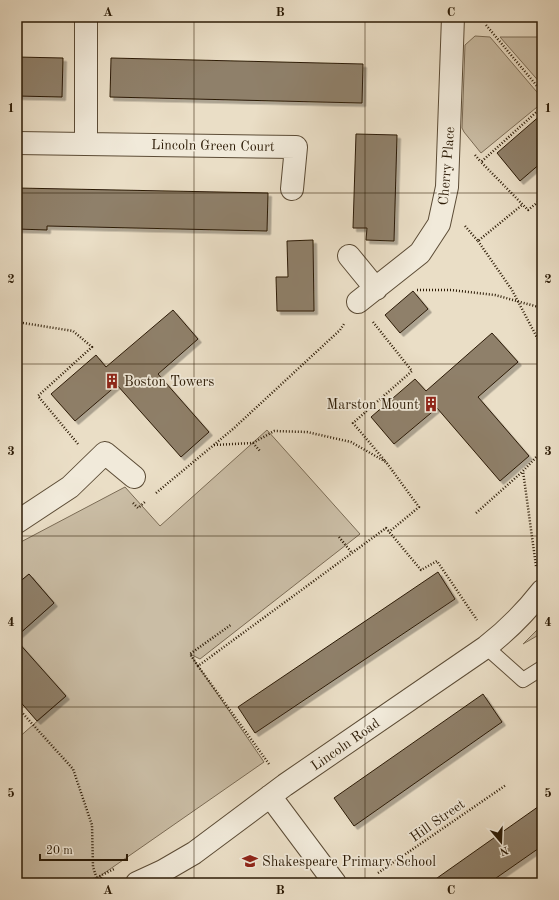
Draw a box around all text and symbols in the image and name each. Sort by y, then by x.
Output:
text: A [103,6,113,19]
text: B [275,6,285,19]
text: C [447,6,455,19]
text: 1 [7,102,15,115]
text: 1 [544,102,552,115]
street label: Cherry Place [437,126,457,206]
street label: Lincoln Green Court [151,138,275,154]
text: 2 [7,273,15,286]
text: 2 [544,273,552,286]
building icon: Boston Towers [103,372,121,390]
place label: Boston Towers [124,375,214,389]
building icon: Marston Mount [422,395,440,413]
place label: Marston Mount [327,398,419,412]
text: 3 [7,445,15,458]
text: 3 [544,445,552,458]
text: 4 [7,616,15,629]
text: 4 [544,616,552,629]
street label: Lincoln Road [309,716,382,774]
text: 5 [7,787,15,800]
text: 5 [544,787,552,800]
street label: Hill Street [408,797,468,845]
north arrow [481,822,521,862]
scale bar [40,836,127,862]
text: N [497,843,510,857]
text: 20 m [46,845,73,857]
school or university icon: Shakespeare Primary School [241,852,259,870]
place label: Shakespeare Primary School [262,855,436,869]
text: A [103,884,113,897]
text: B [275,884,285,897]
text: C [447,884,455,897]

